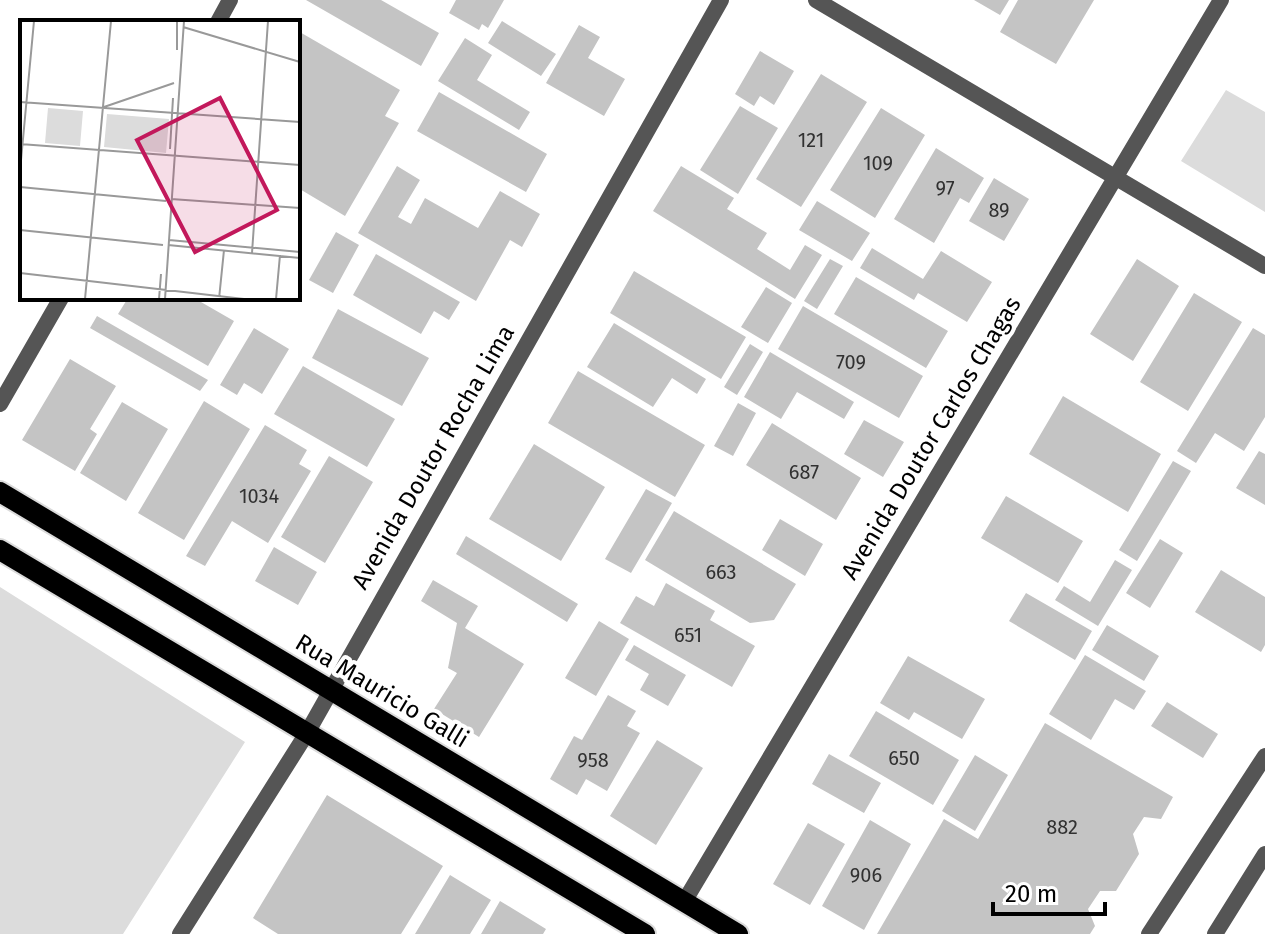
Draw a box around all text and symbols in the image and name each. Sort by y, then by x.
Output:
inset map [20,20,300,300]
house number: 121 [798,128,824,152]
house number: 109 [863,151,893,175]
house number: 97 [935,176,955,200]
house number: 89 [988,198,1010,222]
street label: Avenida Doutor Carlos Chagas [835,292,1027,584]
street label: Avenida Doutor Rocha Lima [346,320,520,594]
house number: 709 [836,350,866,374]
house number: 687 [789,460,819,484]
house number: 1034 [239,484,279,508]
house number: 663 [705,560,737,584]
house number: 651 [674,623,702,647]
street label: Rua Mauricio Galli [290,628,474,754]
house number: 650 [888,746,920,770]
house number: 958 [577,748,609,772]
house number: 882 [1046,815,1078,839]
house number: 906 [850,863,882,887]
scale bar [993,866,1105,916]
text: 20 m [1005,880,1057,908]

